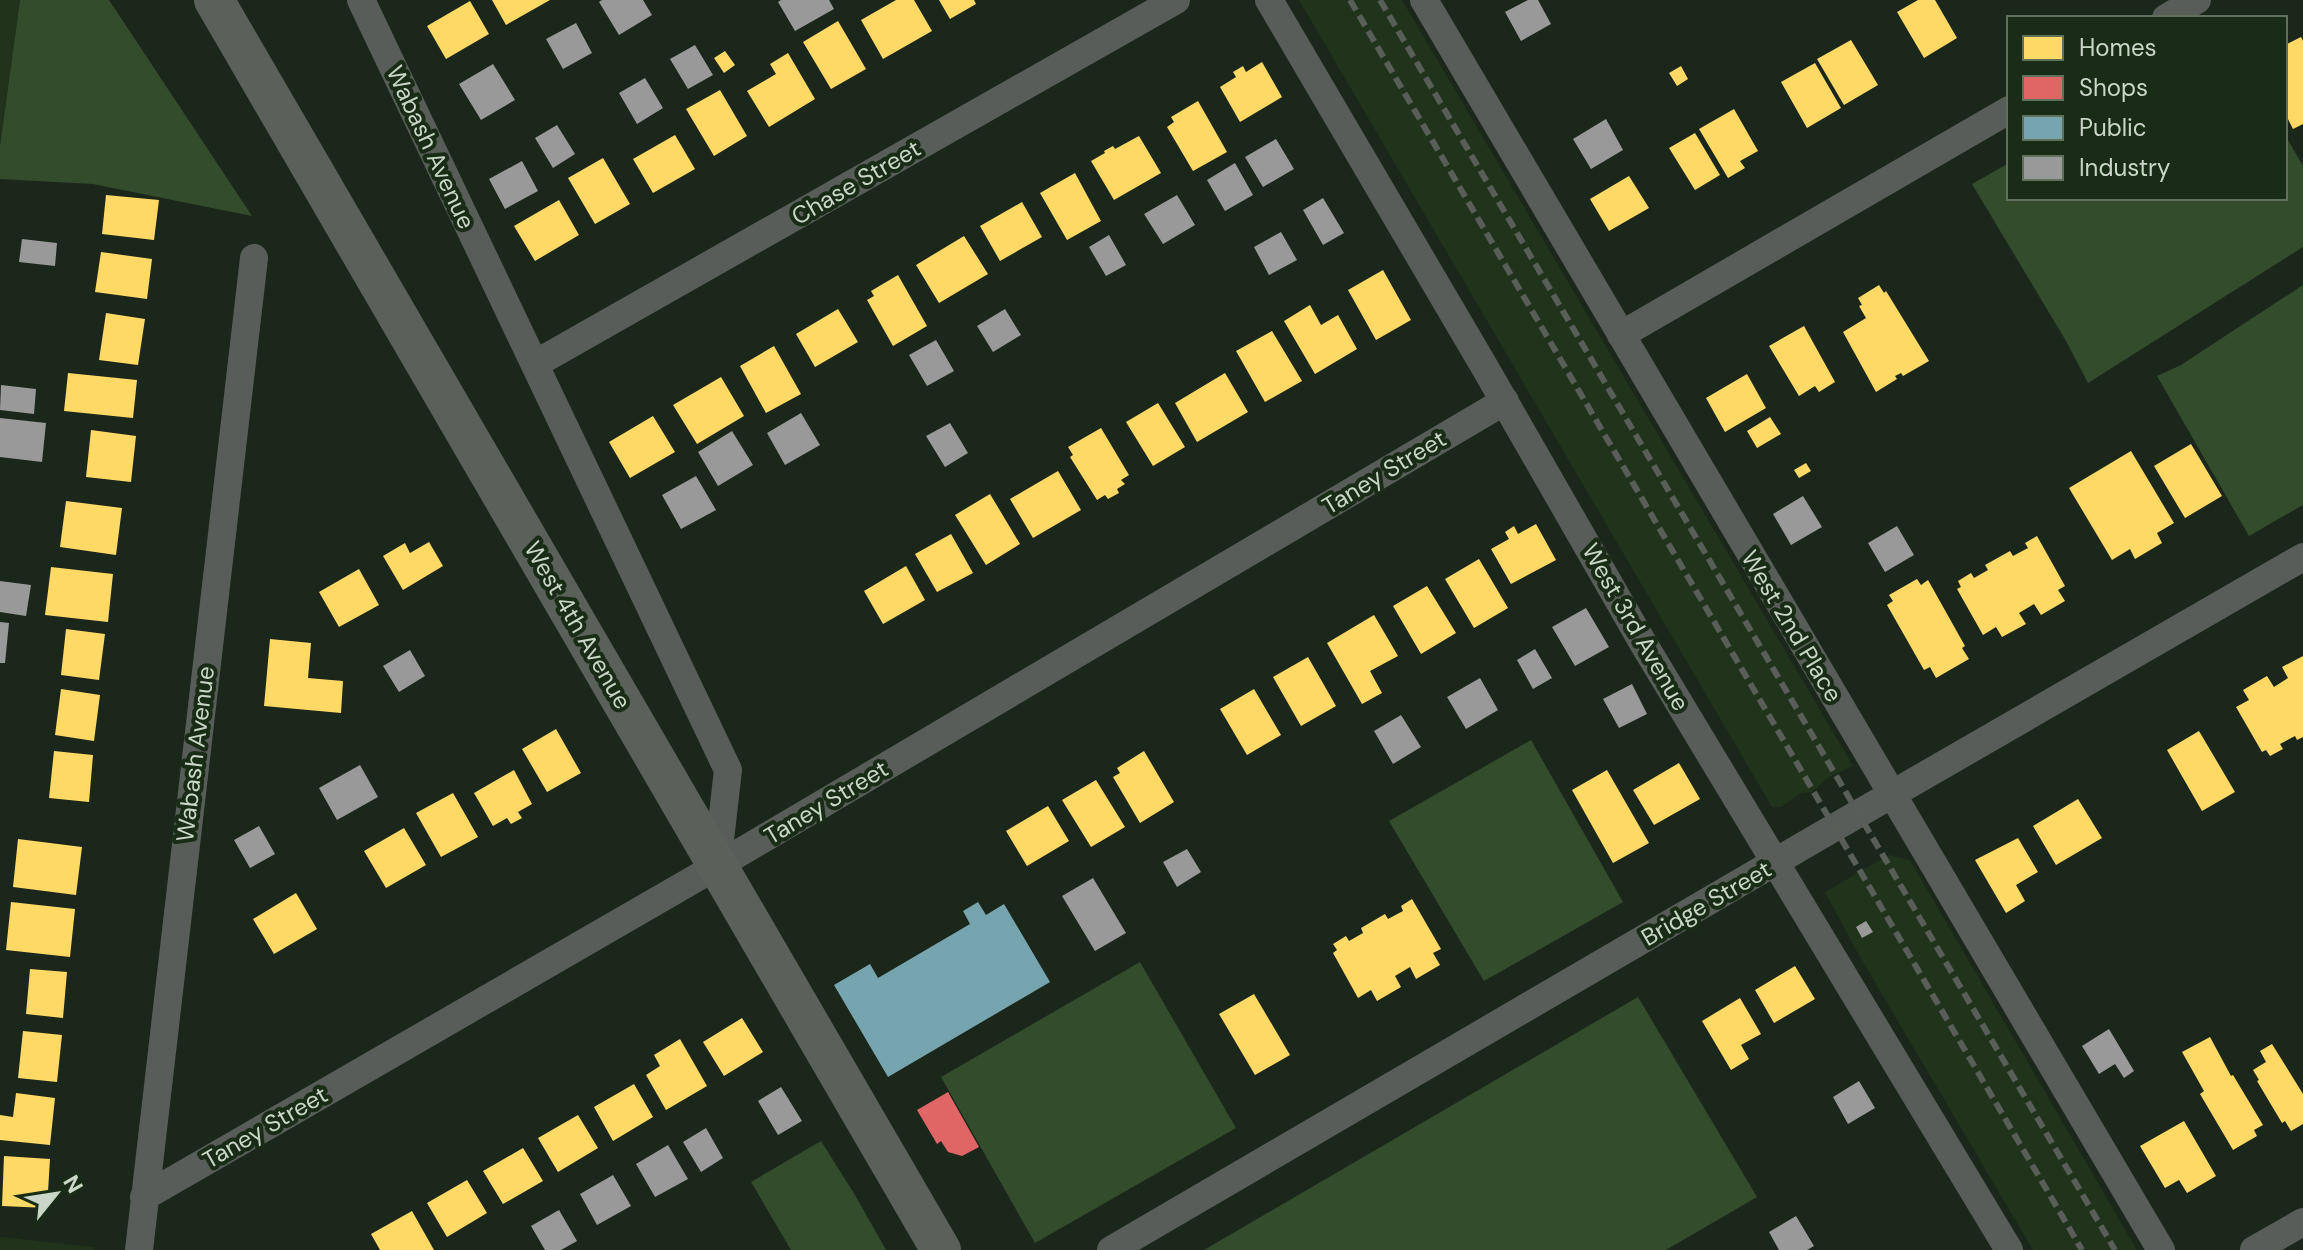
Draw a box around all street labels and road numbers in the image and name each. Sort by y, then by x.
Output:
street label: Wabash Avenue [380,60,482,234]
street label: Chase Street [786,133,926,231]
street label: Taney Street [1316,423,1452,521]
street label: West 4th Avenue [517,536,639,714]
street label: West 3rd Avenue [1575,538,1697,716]
street label: West 2nd Place [1735,544,1849,708]
street label: Wabash Avenue [169,664,221,844]
street label: Taney Street [758,753,894,851]
street label: Bridge Street [1635,853,1777,953]
street label: Taney Street [197,1079,333,1175]

